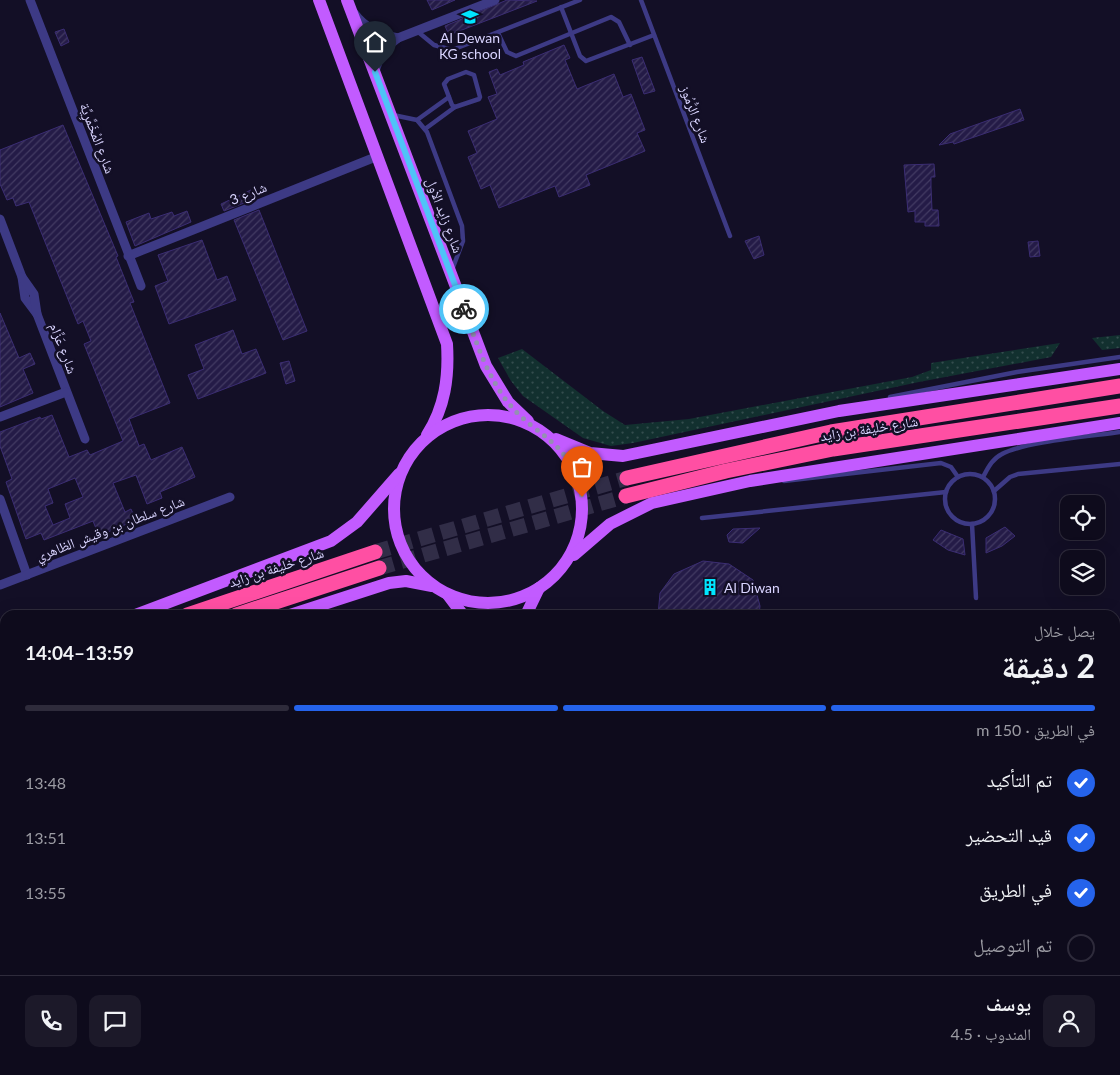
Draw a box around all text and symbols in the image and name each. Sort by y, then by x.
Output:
school or university icon: Al Dewan KG school [460,7,480,27]
pin [354,21,396,72]
icon: home [361,28,389,56]
place label: Al Dewan KG school [439,29,501,62]
street label: شارع الرُّمُوز [675,82,715,146]
street label: شارع المْخَمَّرِيَّة [74,100,119,177]
street label: شارع زايد الأول [421,175,467,256]
street label: شارع 3 [227,178,270,210]
courier [439,284,489,334]
icon: bike [450,295,478,323]
street label: شارع عَزَّام [45,320,81,377]
street label: شارع خليفة بن زايد [819,412,919,446]
pin [561,446,603,497]
icon: bag [568,453,596,481]
street label: شارع سلطان بن وقيش الظاهري [33,492,188,568]
map controls [1060,495,1105,595]
button: locate [1060,495,1105,540]
street label: شارع خليفة بن زايد [226,544,326,592]
button: layers [1060,550,1105,595]
building icon: Al Diwan [700,577,720,597]
place label: Al Diwan [724,579,780,596]
text: يصل خلال [1034,621,1095,640]
text: 13:59–14:04 [25,641,134,664]
text: 2 دقيقة [1001,646,1095,685]
text: في الطريق · 150 m [976,720,1095,739]
text: تم التأكيد [987,768,1052,791]
icon: check [1067,769,1095,797]
text: 13:48 [25,773,66,792]
text: قيد التحضير [966,823,1052,846]
icon: check [1067,824,1095,852]
text: 13:51 [25,828,66,847]
text: في الطريق [979,878,1052,901]
icon: check [1067,879,1095,907]
text: 13:55 [25,883,66,902]
text: تم التوصيل [973,933,1052,956]
text: يوسف [986,992,1031,1015]
button: phone [25,995,77,1047]
button: chat [89,995,141,1047]
button: person [1043,995,1095,1047]
text: المندوب · 4.5 [950,1024,1031,1043]

